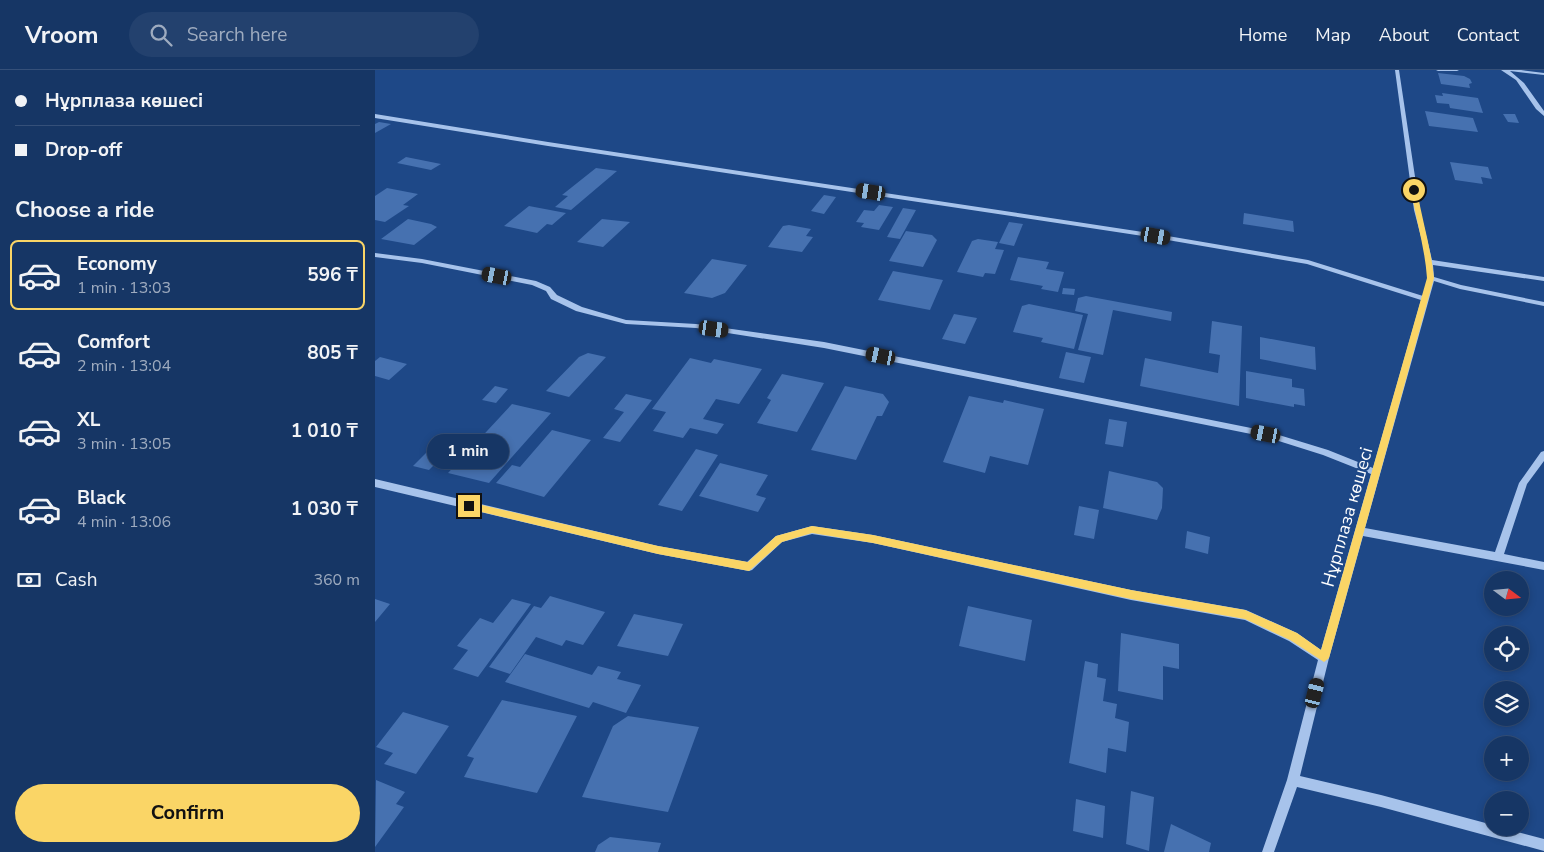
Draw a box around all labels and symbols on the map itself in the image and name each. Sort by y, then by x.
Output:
route start [1403,179,1425,201]
car [855,182,886,202]
car [1139,226,1172,246]
car [480,266,513,286]
car [698,319,729,339]
car [864,346,897,366]
car [1249,424,1282,444]
callout: 1 min [428,434,510,468]
street label: Нұрплаза көшесі [1316,444,1378,590]
route end [458,495,480,517]
north arrow [1484,571,1529,616]
car [1304,677,1325,709]

